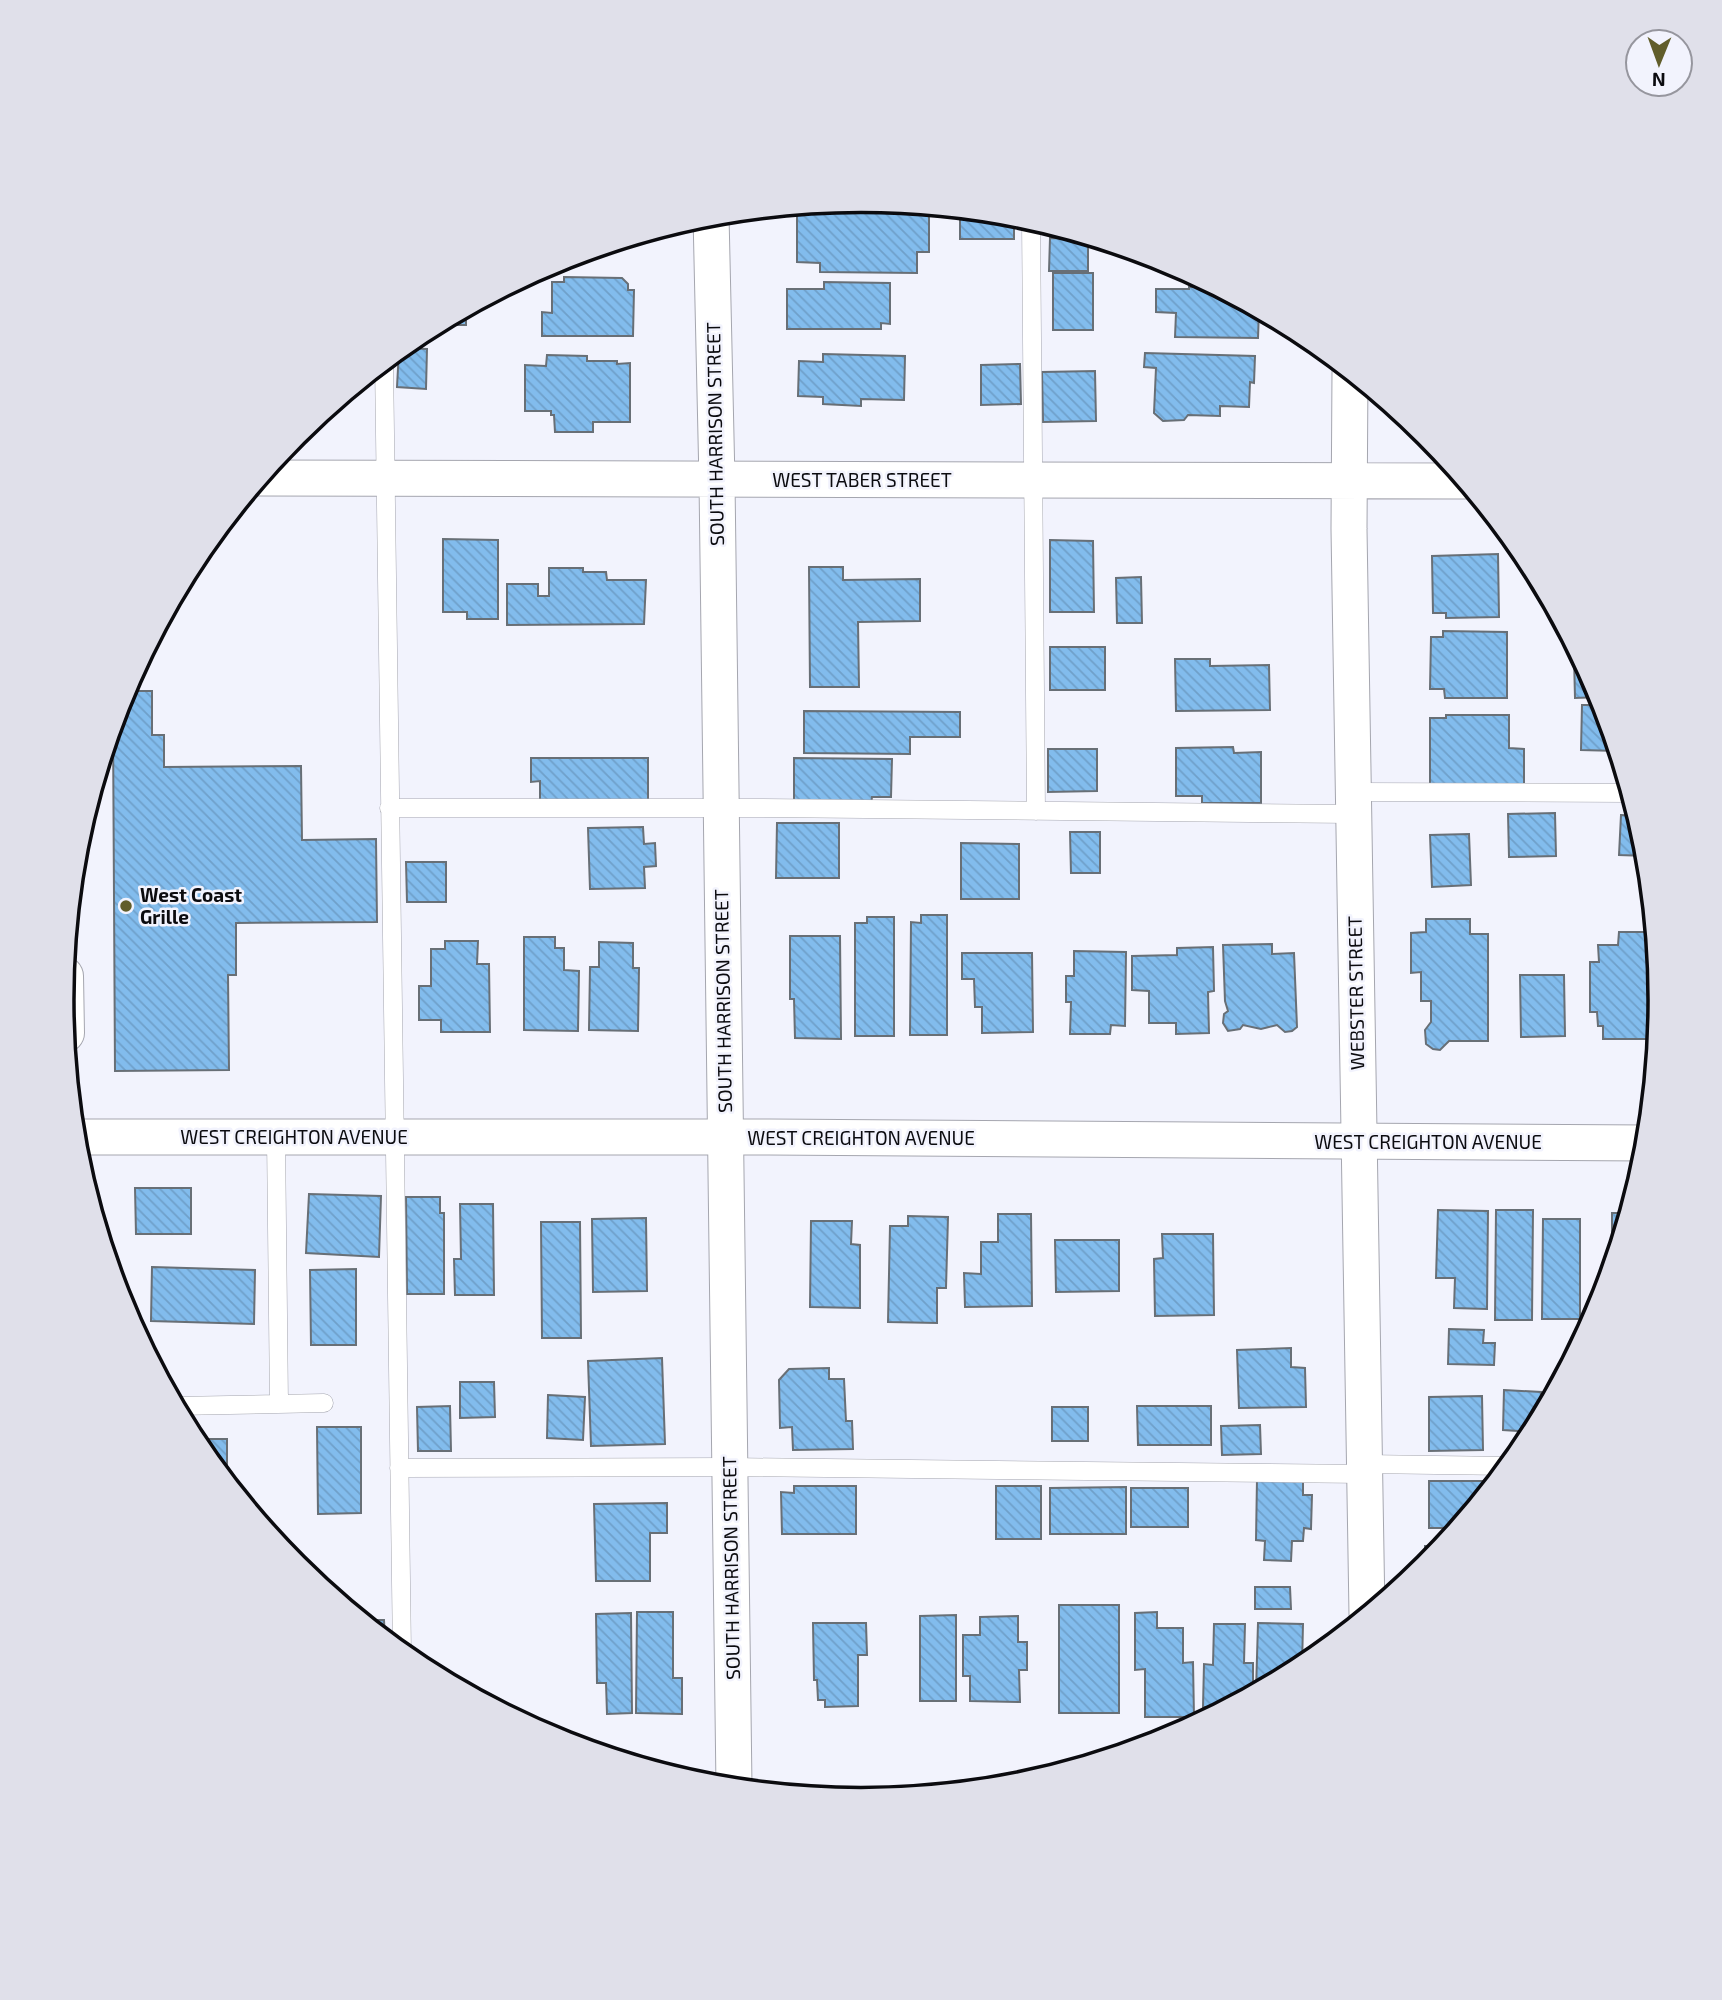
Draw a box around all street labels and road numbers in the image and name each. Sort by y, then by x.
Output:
street label: SOUTH HARRISON STREET [701,322,728,546]
street label: WEST TABER STREET [772,468,952,491]
street label: SOUTH HARRISON STREET [709,889,736,1113]
street label: WEBSTER STREET [1343,916,1368,1070]
street label: WEST CREIGHTON AVENUE [180,1125,408,1148]
street label: WEST CREIGHTON AVENUE [747,1126,975,1149]
street label: WEST CREIGHTON AVENUE [1314,1130,1542,1153]
street label: SOUTH HARRISON STREET [717,1456,744,1680]

